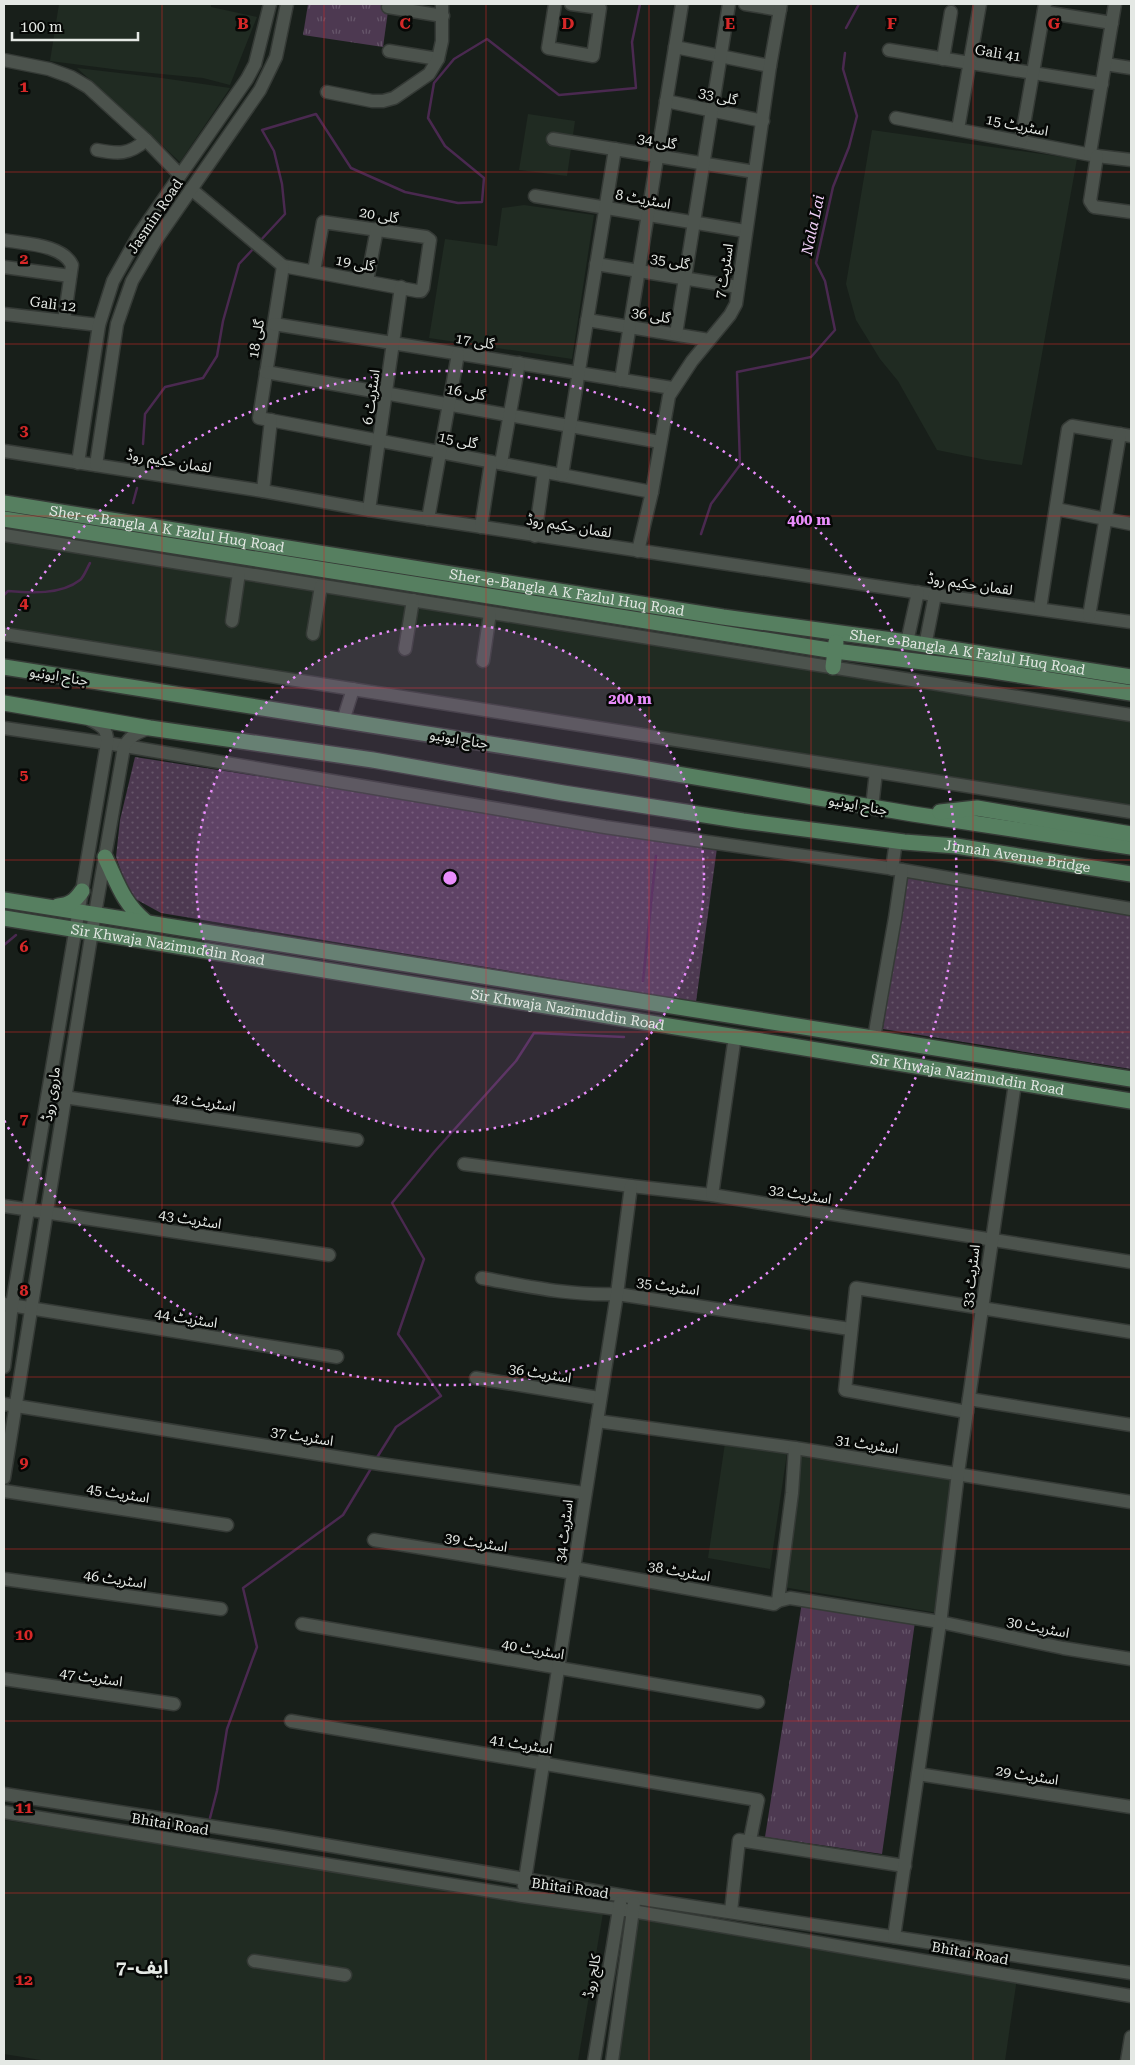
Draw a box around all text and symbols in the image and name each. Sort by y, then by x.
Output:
scale bar [12,10,139,42]
text: B [237,14,249,33]
text: C [399,14,411,33]
text: D [562,14,575,33]
text: E [725,14,735,33]
text: F [887,14,897,33]
text: G [1048,14,1061,33]
text: 100 m [20,18,63,36]
street label: Gali 41 [974,41,1022,65]
text: 1 [20,77,29,96]
street label: گلی 33 [697,84,739,109]
street label: اسٹریٹ 15 [984,111,1050,140]
street label: گلی 34 [636,130,678,153]
street label: Jasmin Road [124,176,186,256]
street label: اسٹریٹ 8 [614,186,672,213]
water label: Nala Lai [798,193,828,258]
street label: گلی 20 [358,204,400,227]
street label: اسٹریٹ 7 [712,242,737,300]
text: 2 [20,249,29,268]
street label: گلی 35 [649,250,691,273]
street label: گلی 19 [334,252,376,275]
street label: Gali 12 [29,293,77,315]
street label: گلی 36 [630,304,672,327]
street label: گلی 18 [245,318,268,360]
street label: گلی 17 [454,330,496,353]
street label: اسٹریٹ 6 [359,368,384,426]
street label: گلی 16 [445,381,487,404]
text: 3 [20,421,29,440]
street label: گلی 15 [437,428,479,453]
street label: لقمان حکیم روڈ [125,446,213,479]
street label: Sher-e-Bangla A K Fazlul Huq Road [48,502,286,555]
street label: لقمان حکیم روڈ [525,511,613,544]
text: 400 m [787,511,831,529]
street label: Sher-e-Bangla A K Fazlul Huq Road [448,566,686,619]
street label: لقمان حکیم روڈ [926,570,1014,601]
text: 4 [20,593,29,612]
street label: Sher-e-Bangla A K Fazlul Huq Road [849,626,1086,678]
street label: جناح ایونیو [28,663,90,692]
text: 200 m [608,690,652,708]
street label: جناح ایونیو [428,726,490,755]
text: 5 [20,765,29,784]
street label: جناح ایونیو [827,792,889,821]
street label: Jinnah Avenue Bridge [943,837,1092,875]
centre of rings [441,869,459,887]
street label: Sir Khwaja Nazimuddin Road [70,921,266,968]
text: 6 [20,937,29,956]
street label: Sir Khwaja Nazimuddin Road [469,986,666,1033]
street label: Sir Khwaja Nazimuddin Road [869,1051,1066,1098]
street label: ماروی روڈ [39,1066,64,1123]
street label: اسٹریٹ 42 [171,1090,236,1115]
text: 7 [20,1109,29,1128]
street label: اسٹریٹ 32 [767,1181,833,1208]
street label: اسٹریٹ 43 [157,1206,223,1233]
street label: اسٹریٹ 33 [959,1244,984,1309]
street label: اسٹریٹ 35 [635,1274,700,1299]
text: 8 [20,1281,29,1300]
street label: اسٹریٹ 44 [153,1305,219,1332]
street label: اسٹریٹ 36 [507,1360,573,1387]
street label: اسٹریٹ 37 [269,1423,335,1450]
street label: اسٹریٹ 31 [834,1431,900,1458]
text: 9 [20,1453,29,1472]
street label: اسٹریٹ 45 [85,1480,151,1507]
street label: اسٹریٹ 34 [552,1499,577,1564]
street label: اسٹریٹ 39 [443,1529,509,1556]
street label: اسٹریٹ 38 [646,1558,712,1585]
street label: اسٹریٹ 46 [82,1567,147,1592]
street label: اسٹریٹ 30 [1005,1613,1071,1642]
text: 10 [15,1625,33,1644]
street label: اسٹریٹ 40 [500,1636,566,1663]
street label: اسٹریٹ 47 [58,1665,123,1690]
street label: اسٹریٹ 41 [488,1731,554,1758]
street label: اسٹریٹ 29 [994,1762,1060,1789]
text: 11 [15,1798,33,1817]
street label: Bhitai Road [130,1810,210,1838]
street label: Bhitai Road [530,1875,610,1901]
street label: Bhitai Road [930,1938,1010,1968]
street label: کالج روڈ [580,1953,607,2000]
district label: ایف-7 [116,1956,168,1979]
text: 12 [15,1970,33,1989]

